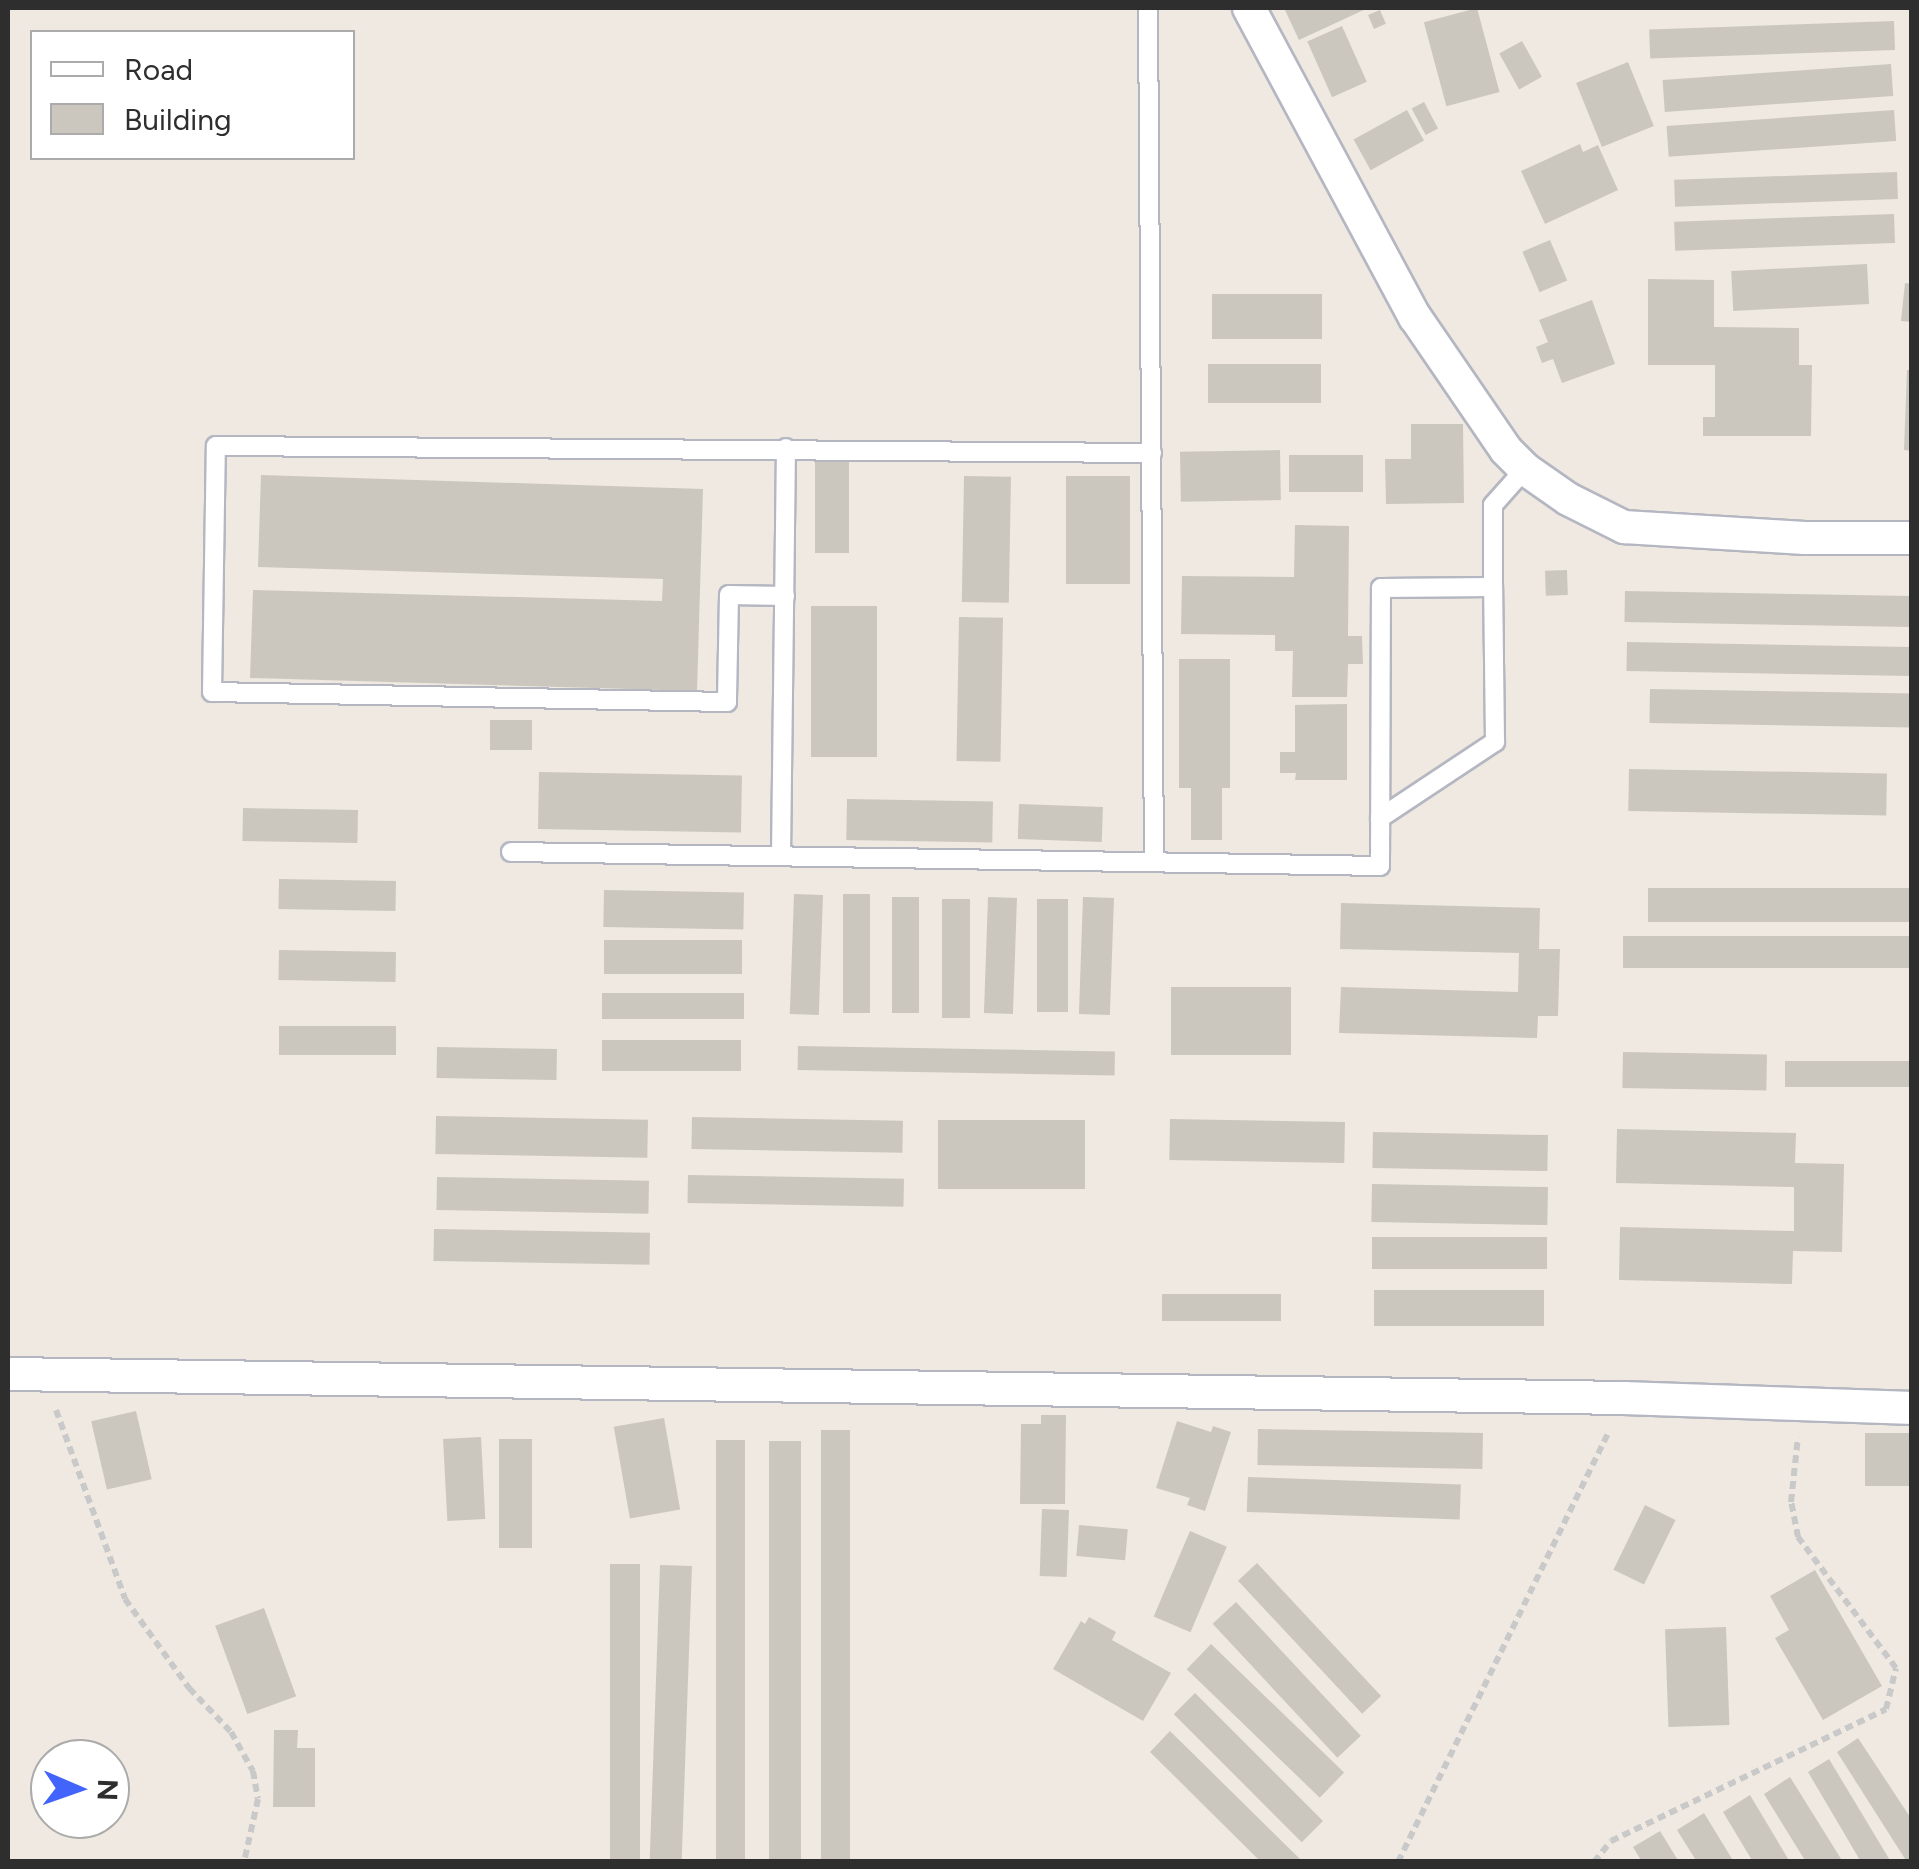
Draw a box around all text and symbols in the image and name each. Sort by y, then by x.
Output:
legend [30,30,355,160]
text: Road [124,51,193,88]
text: Building [124,101,232,138]
north arrow [30,1739,130,1839]
text: N [91,1779,125,1801]

